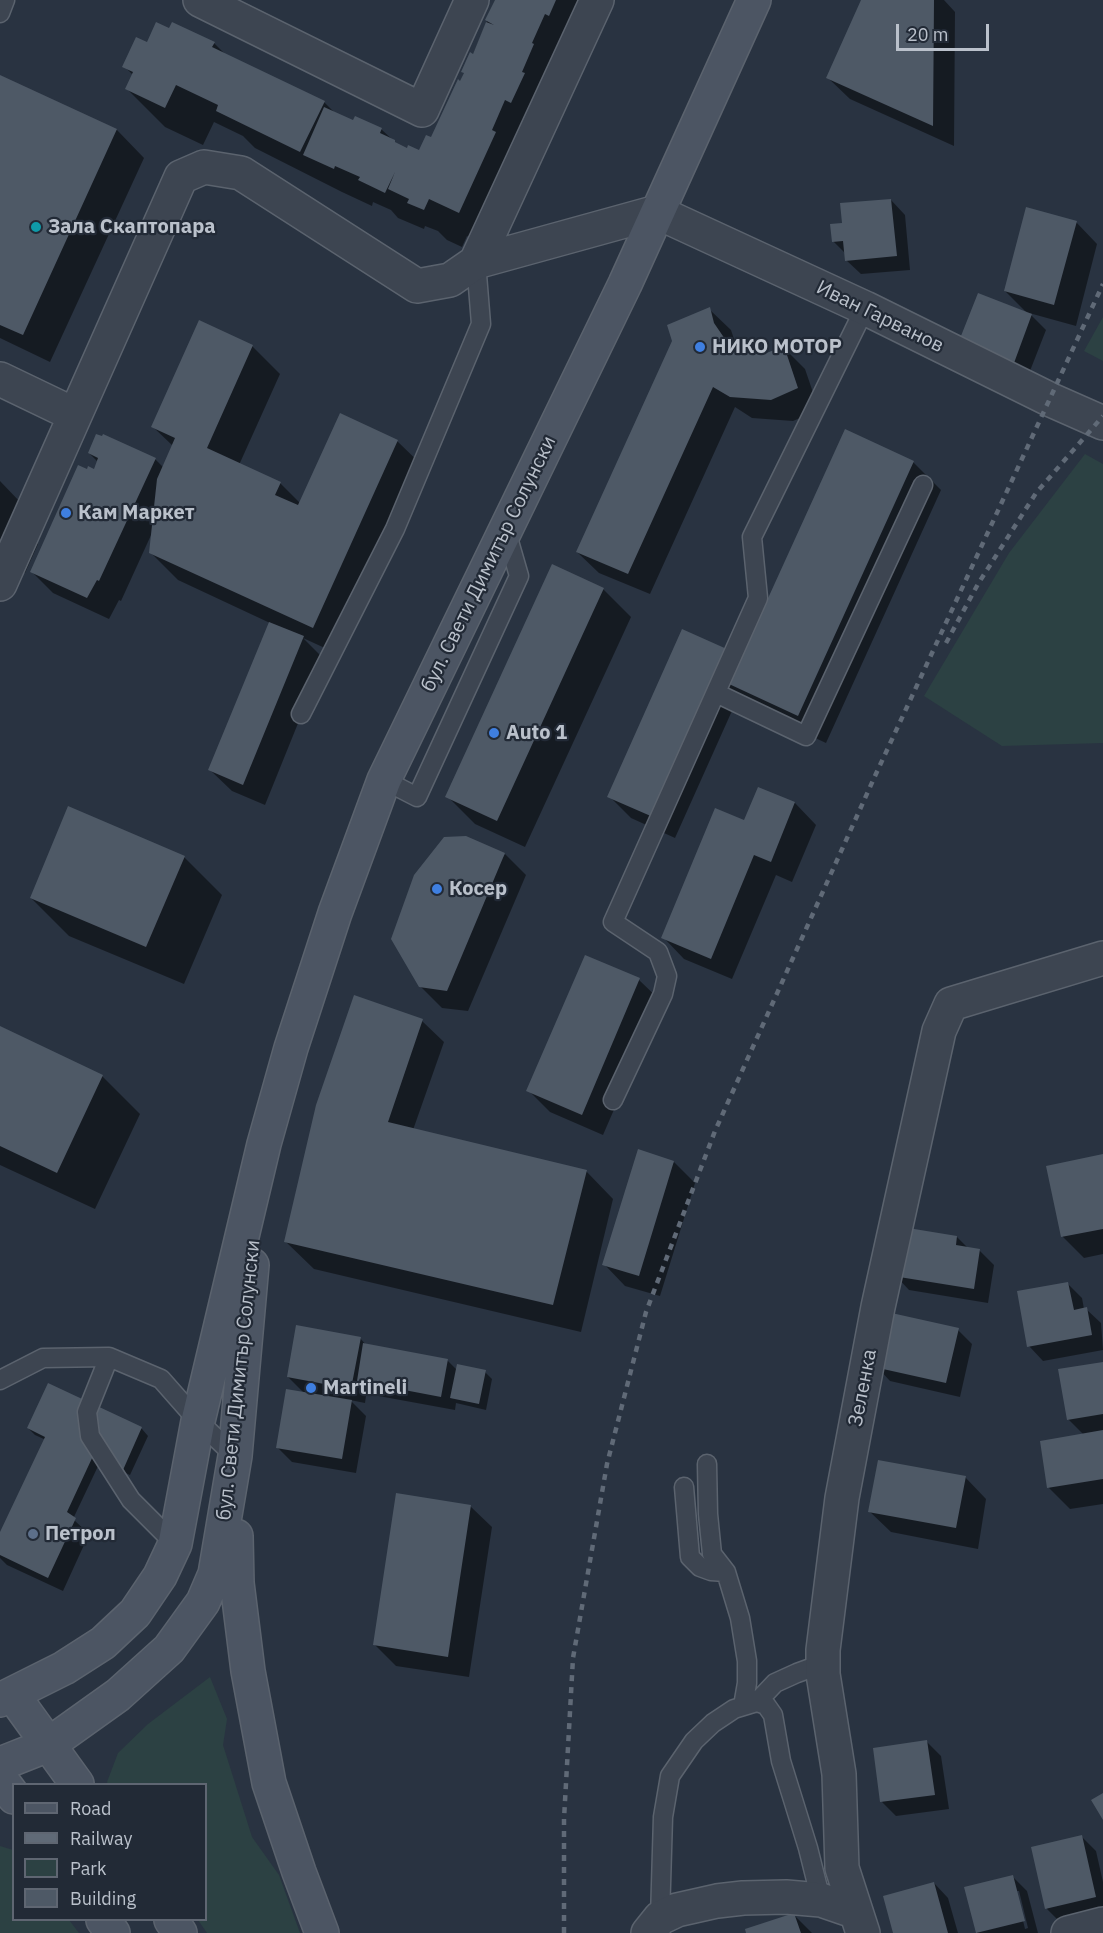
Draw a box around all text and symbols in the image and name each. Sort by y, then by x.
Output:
scale bar [899,12,992,50]
text: 20 m [907,23,949,46]
place label: Зала Скаптопара [48,215,216,239]
marker: Зала Скаптопара [29,220,43,234]
street label: Иван Гарванов [812,276,948,358]
place label: НИКО МОТОР [712,335,842,359]
marker: НИКО МОТОР [693,340,707,354]
street label: бул. Свети Димитър Солунски [416,432,562,696]
place label: Кам Маркет [78,501,195,525]
marker: Кам Маркет [59,506,73,520]
place label: Auto 1 [506,721,567,745]
marker: Auto 1 [487,726,501,740]
place label: Косер [449,877,507,901]
marker: Косер [430,882,444,896]
street label: бул. Свети Димитър Солунски [212,1239,266,1521]
street label: Зеленка [844,1347,882,1429]
place label: Martineli [323,1376,407,1400]
marker: Martineli [304,1381,318,1395]
place label: Петрол [45,1522,116,1546]
marker: Петрол [26,1527,40,1541]
legend [12,1783,207,1921]
text: Road [70,1797,111,1820]
text: Railway [70,1827,132,1850]
text: Park [70,1857,106,1880]
text: Building [70,1887,136,1910]

